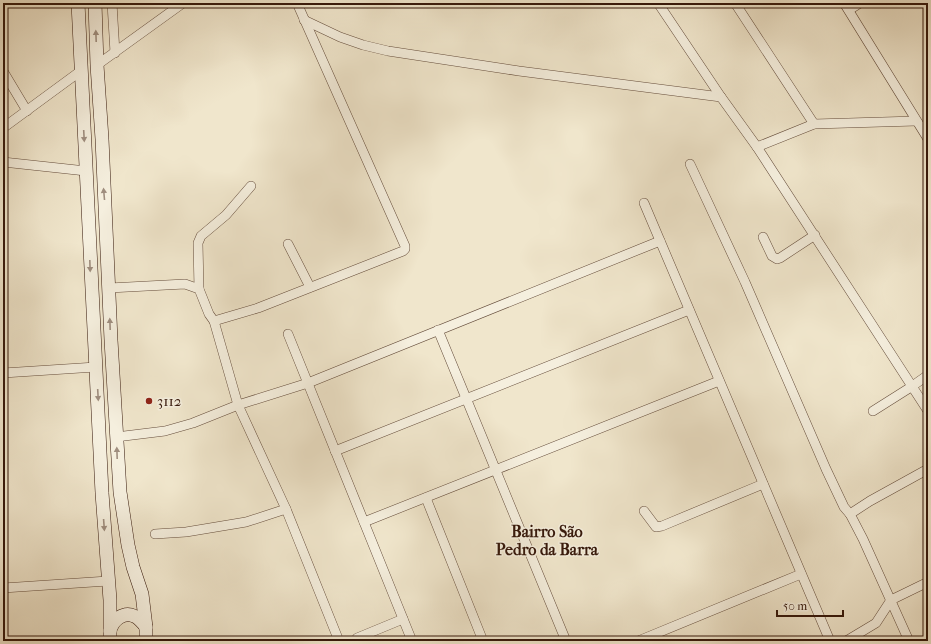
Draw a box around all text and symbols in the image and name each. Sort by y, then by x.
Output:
one-way arrow [92,30,99,42]
one-way arrow [81,130,88,142]
one-way arrow [101,188,108,200]
one-way arrow [87,260,94,272]
one-way arrow [107,317,113,330]
one-way arrow [94,389,101,401]
place label: 3112 [157,392,182,410]
marker: 3112 [144,396,154,406]
one-way arrow [114,446,120,459]
one-way arrow [101,519,108,531]
district label: Bairro São Pedro da Barra [496,522,599,559]
scale bar [777,592,843,618]
text: 50 m [783,599,807,613]

